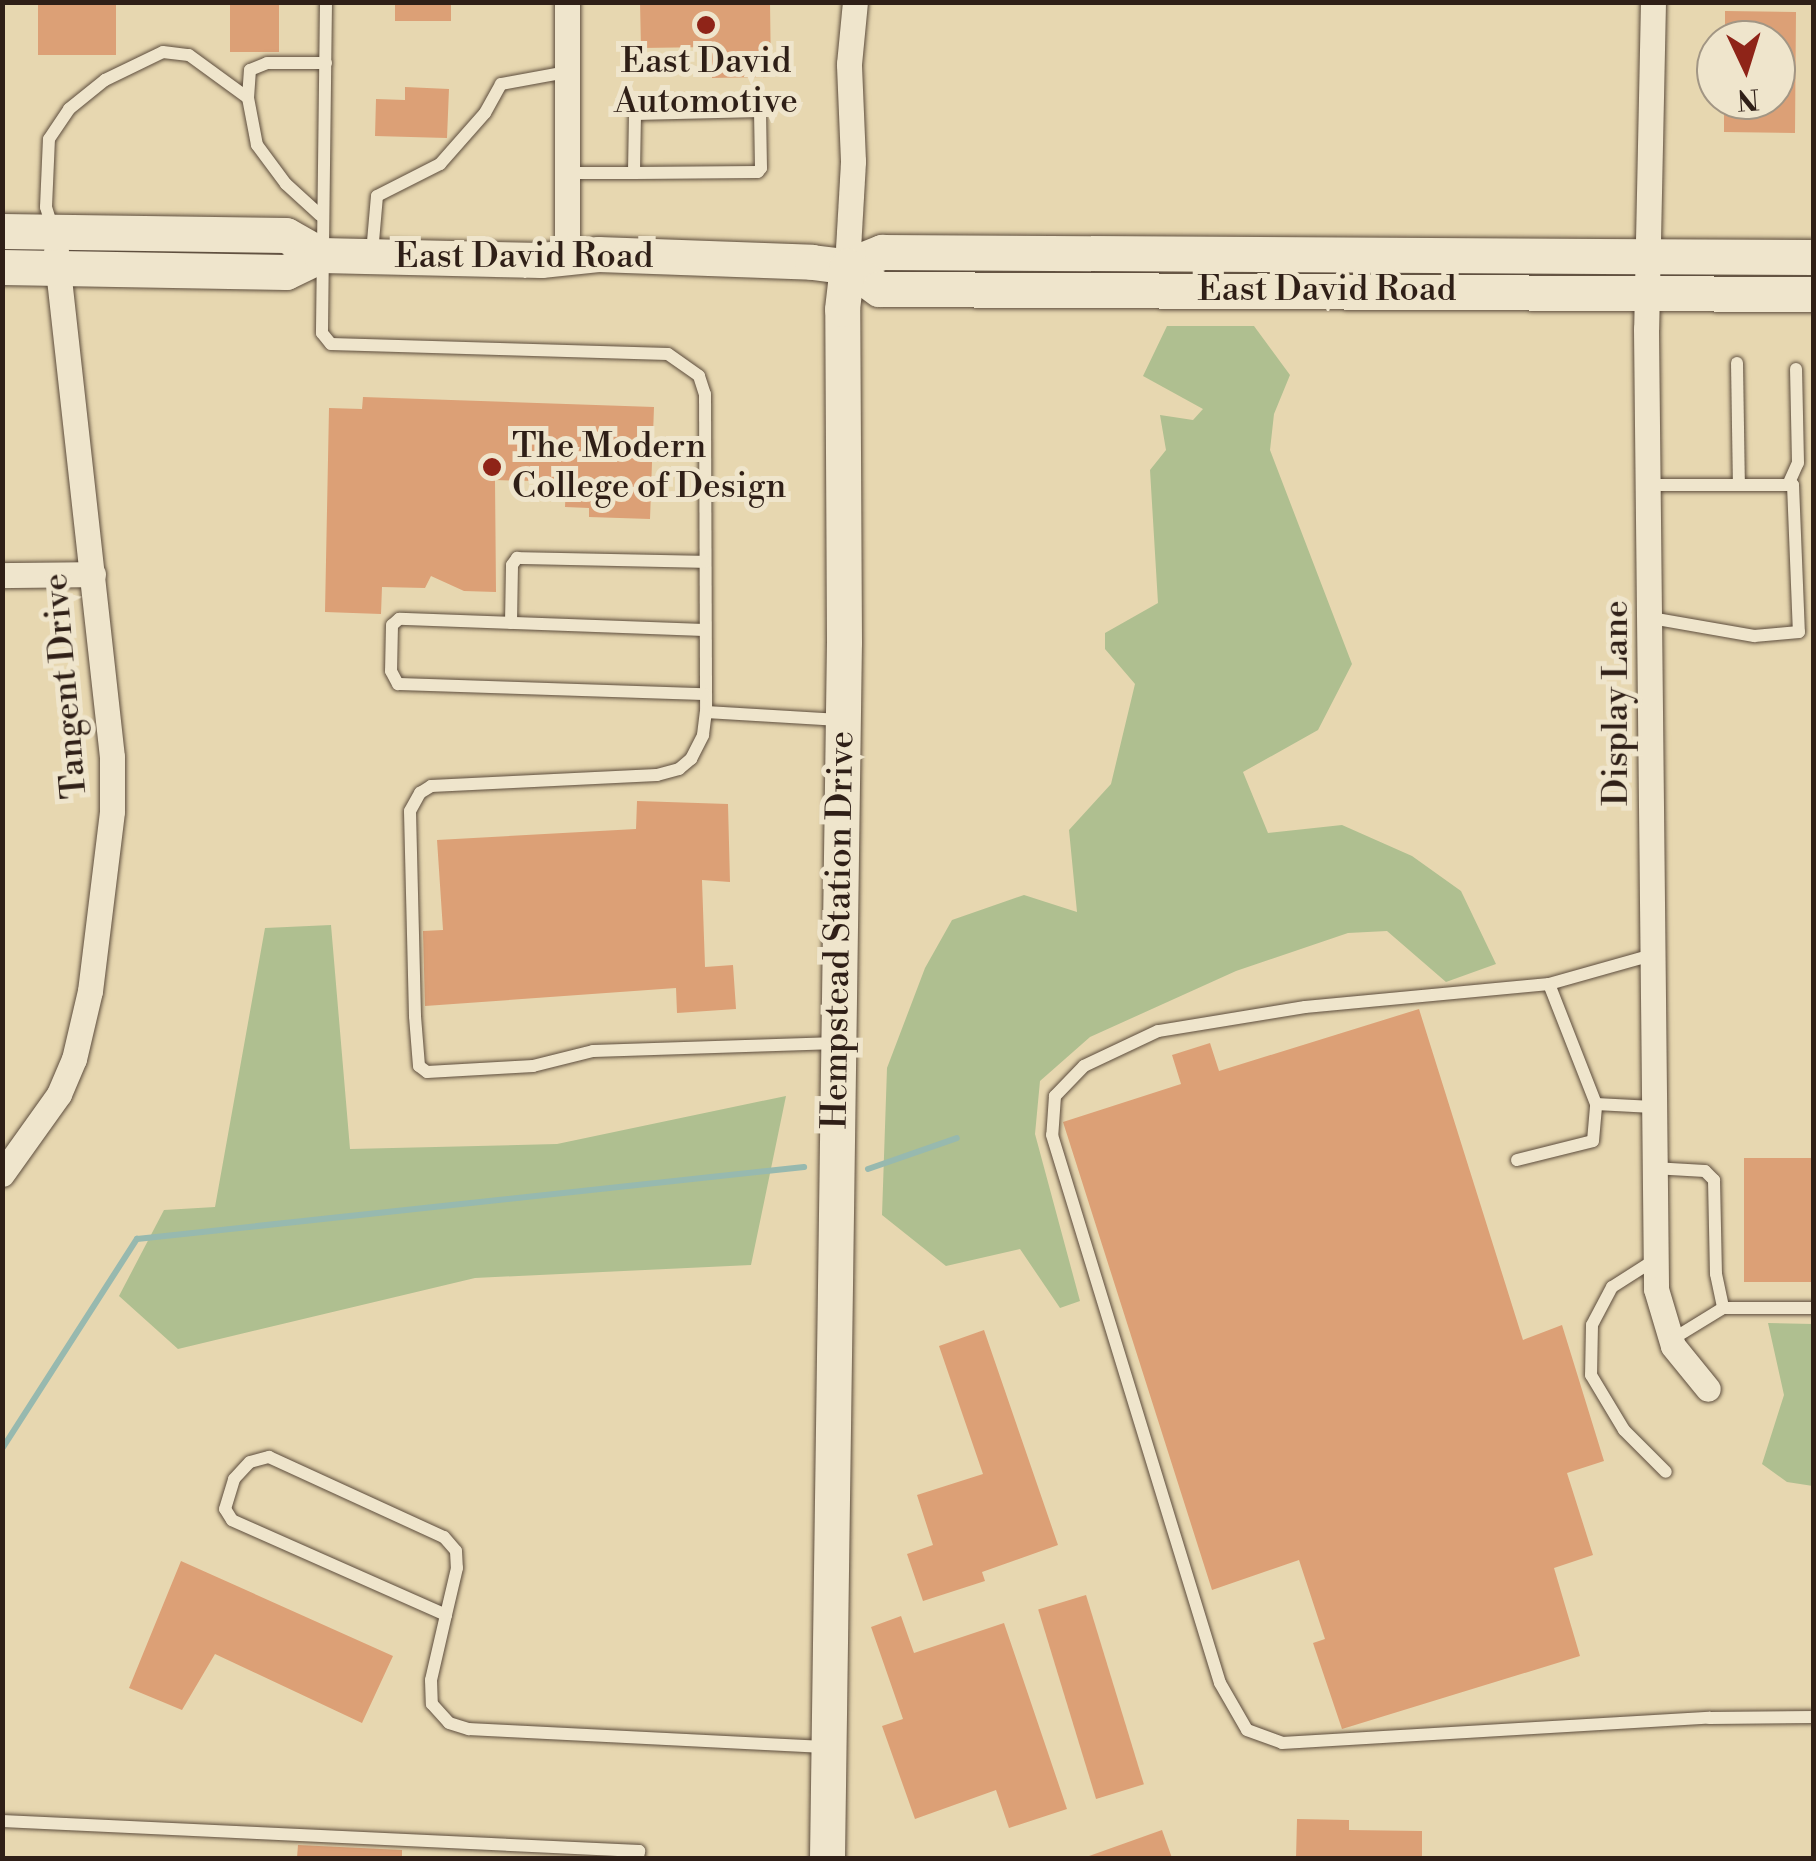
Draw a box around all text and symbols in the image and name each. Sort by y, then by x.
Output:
marker: East David Automotive [695,14,717,36]
north arrow [1696,20,1796,120]
place label: East David Automotive [614,41,798,123]
text: N [1736,80,1760,117]
street label: East David Road [395,236,653,278]
street label: East David Road [1198,269,1456,311]
place label: The Modern College of Design [512,426,786,508]
marker: The Modern College of Design [481,456,503,478]
street label: Tangent Drive [35,572,97,800]
street label: Display Lane [1596,600,1638,806]
street label: Hempstead Station Drive [815,731,863,1129]

